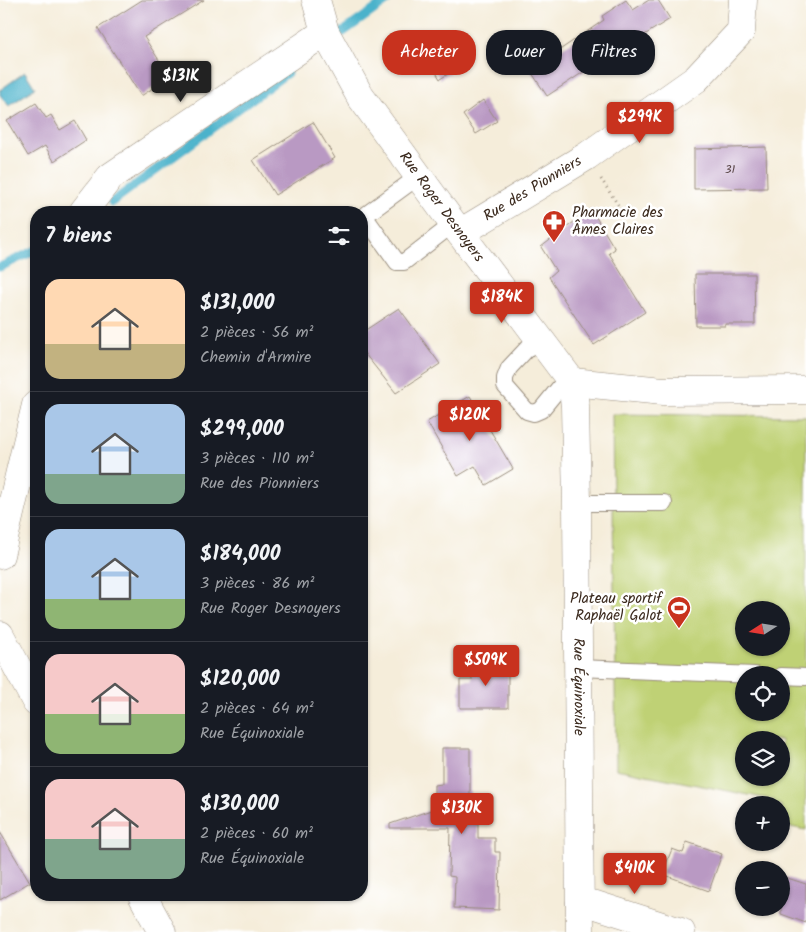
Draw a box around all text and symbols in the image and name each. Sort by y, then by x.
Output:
chip: Acheter [382,30,476,75]
chip: Louer [486,30,562,75]
chip: Filtres [572,30,655,75]
pin: $131K [146,61,216,103]
text: $131K [162,64,200,89]
pin: $299K [605,102,675,144]
text: $299K [618,105,662,130]
street label: Rue Roger Desnoyers [393,147,491,268]
street label: Rue des Pionniers [479,149,587,228]
house number: 31 [725,160,736,179]
place label: Pharmacie des Âmes Claires [572,201,663,242]
pharmacy icon: Pharmacie des Âmes Claires [541,209,567,243]
text: 7 biens [45,220,112,253]
icon: filters [325,222,353,250]
pin: $184K [467,282,537,324]
text: $184K [481,285,523,310]
text: $131,000 [200,287,274,320]
icon: home [85,299,145,359]
text: 2 pièces · 56 m² [200,320,314,345]
text: Chemin d'Armire [200,345,311,370]
pin: $120K [435,400,505,442]
text: $120K [449,403,491,428]
text: $299,000 [200,413,284,446]
icon: home [85,424,145,484]
text: 3 pièces · 110 m² [200,446,314,471]
text: Rue des Pionniers [200,471,319,496]
text: $184,000 [200,538,280,571]
icon: home [85,549,145,609]
text: 3 pièces · 86 m² [200,571,314,596]
place label: Plateau sportif Raphaël Galot [570,587,663,628]
sports icon: Plateau sportif Raphaël Galot [666,595,692,629]
text: Rue Roger Desnoyers [200,596,341,621]
north arrow [735,601,790,656]
map controls [735,601,790,916]
street label: Rue Équinoxiale [566,638,591,736]
pin: $509K [451,644,521,687]
text: $509K [464,648,508,673]
text: $120,000 [200,663,280,696]
button: locate [735,666,790,721]
icon: home [85,674,145,734]
text: 2 pièces · 64 m² [200,696,314,721]
text: Rue Équinoxiale [200,721,304,746]
button: layers [735,731,790,786]
text: $130,000 [200,788,279,821]
pin: $130K [427,792,497,835]
text: $130K [442,796,482,821]
button: + [735,796,790,851]
icon: home [85,799,145,859]
text: 2 pièces · 60 m² [200,821,313,846]
text: Rue Équinoxiale [200,846,304,871]
pin: $410K [600,852,670,895]
text: $410K [615,856,655,881]
button: − [735,861,790,916]

